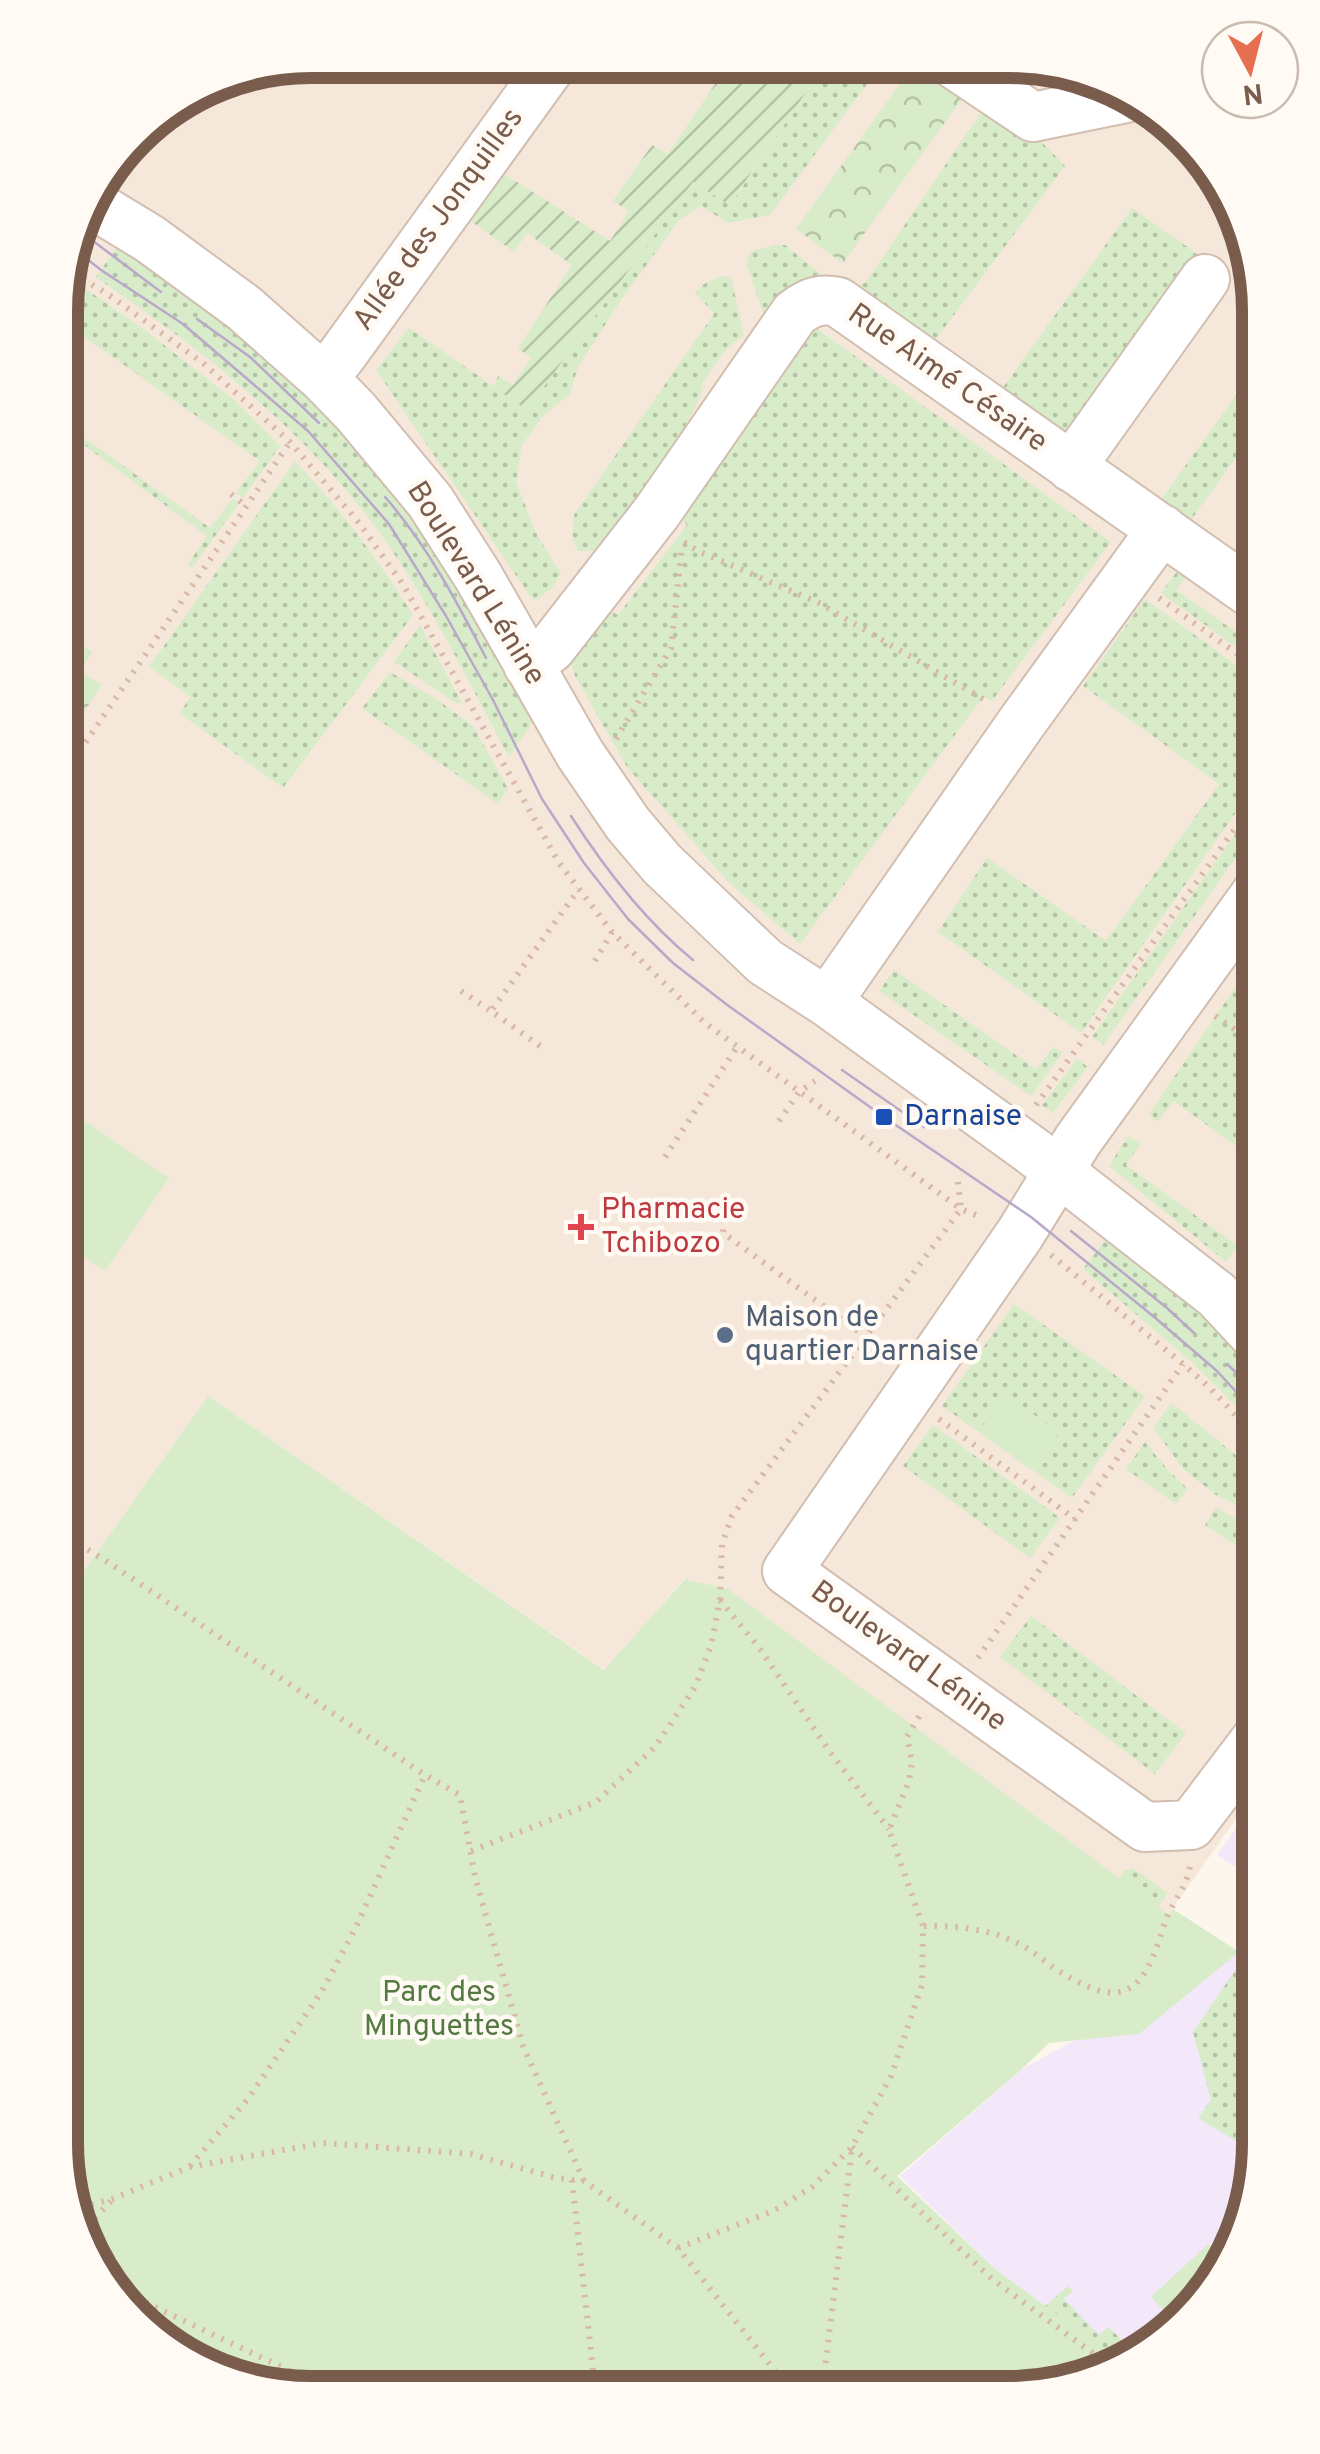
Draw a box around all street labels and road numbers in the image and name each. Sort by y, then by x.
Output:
street label: Allée des Jonquilles [346,101,532,339]
street label: Rue Aimé Césaire [840,296,1054,462]
street label: Boulevard Lénine [397,475,553,693]
street label: Boulevard Lénine [803,1573,1013,1741]

